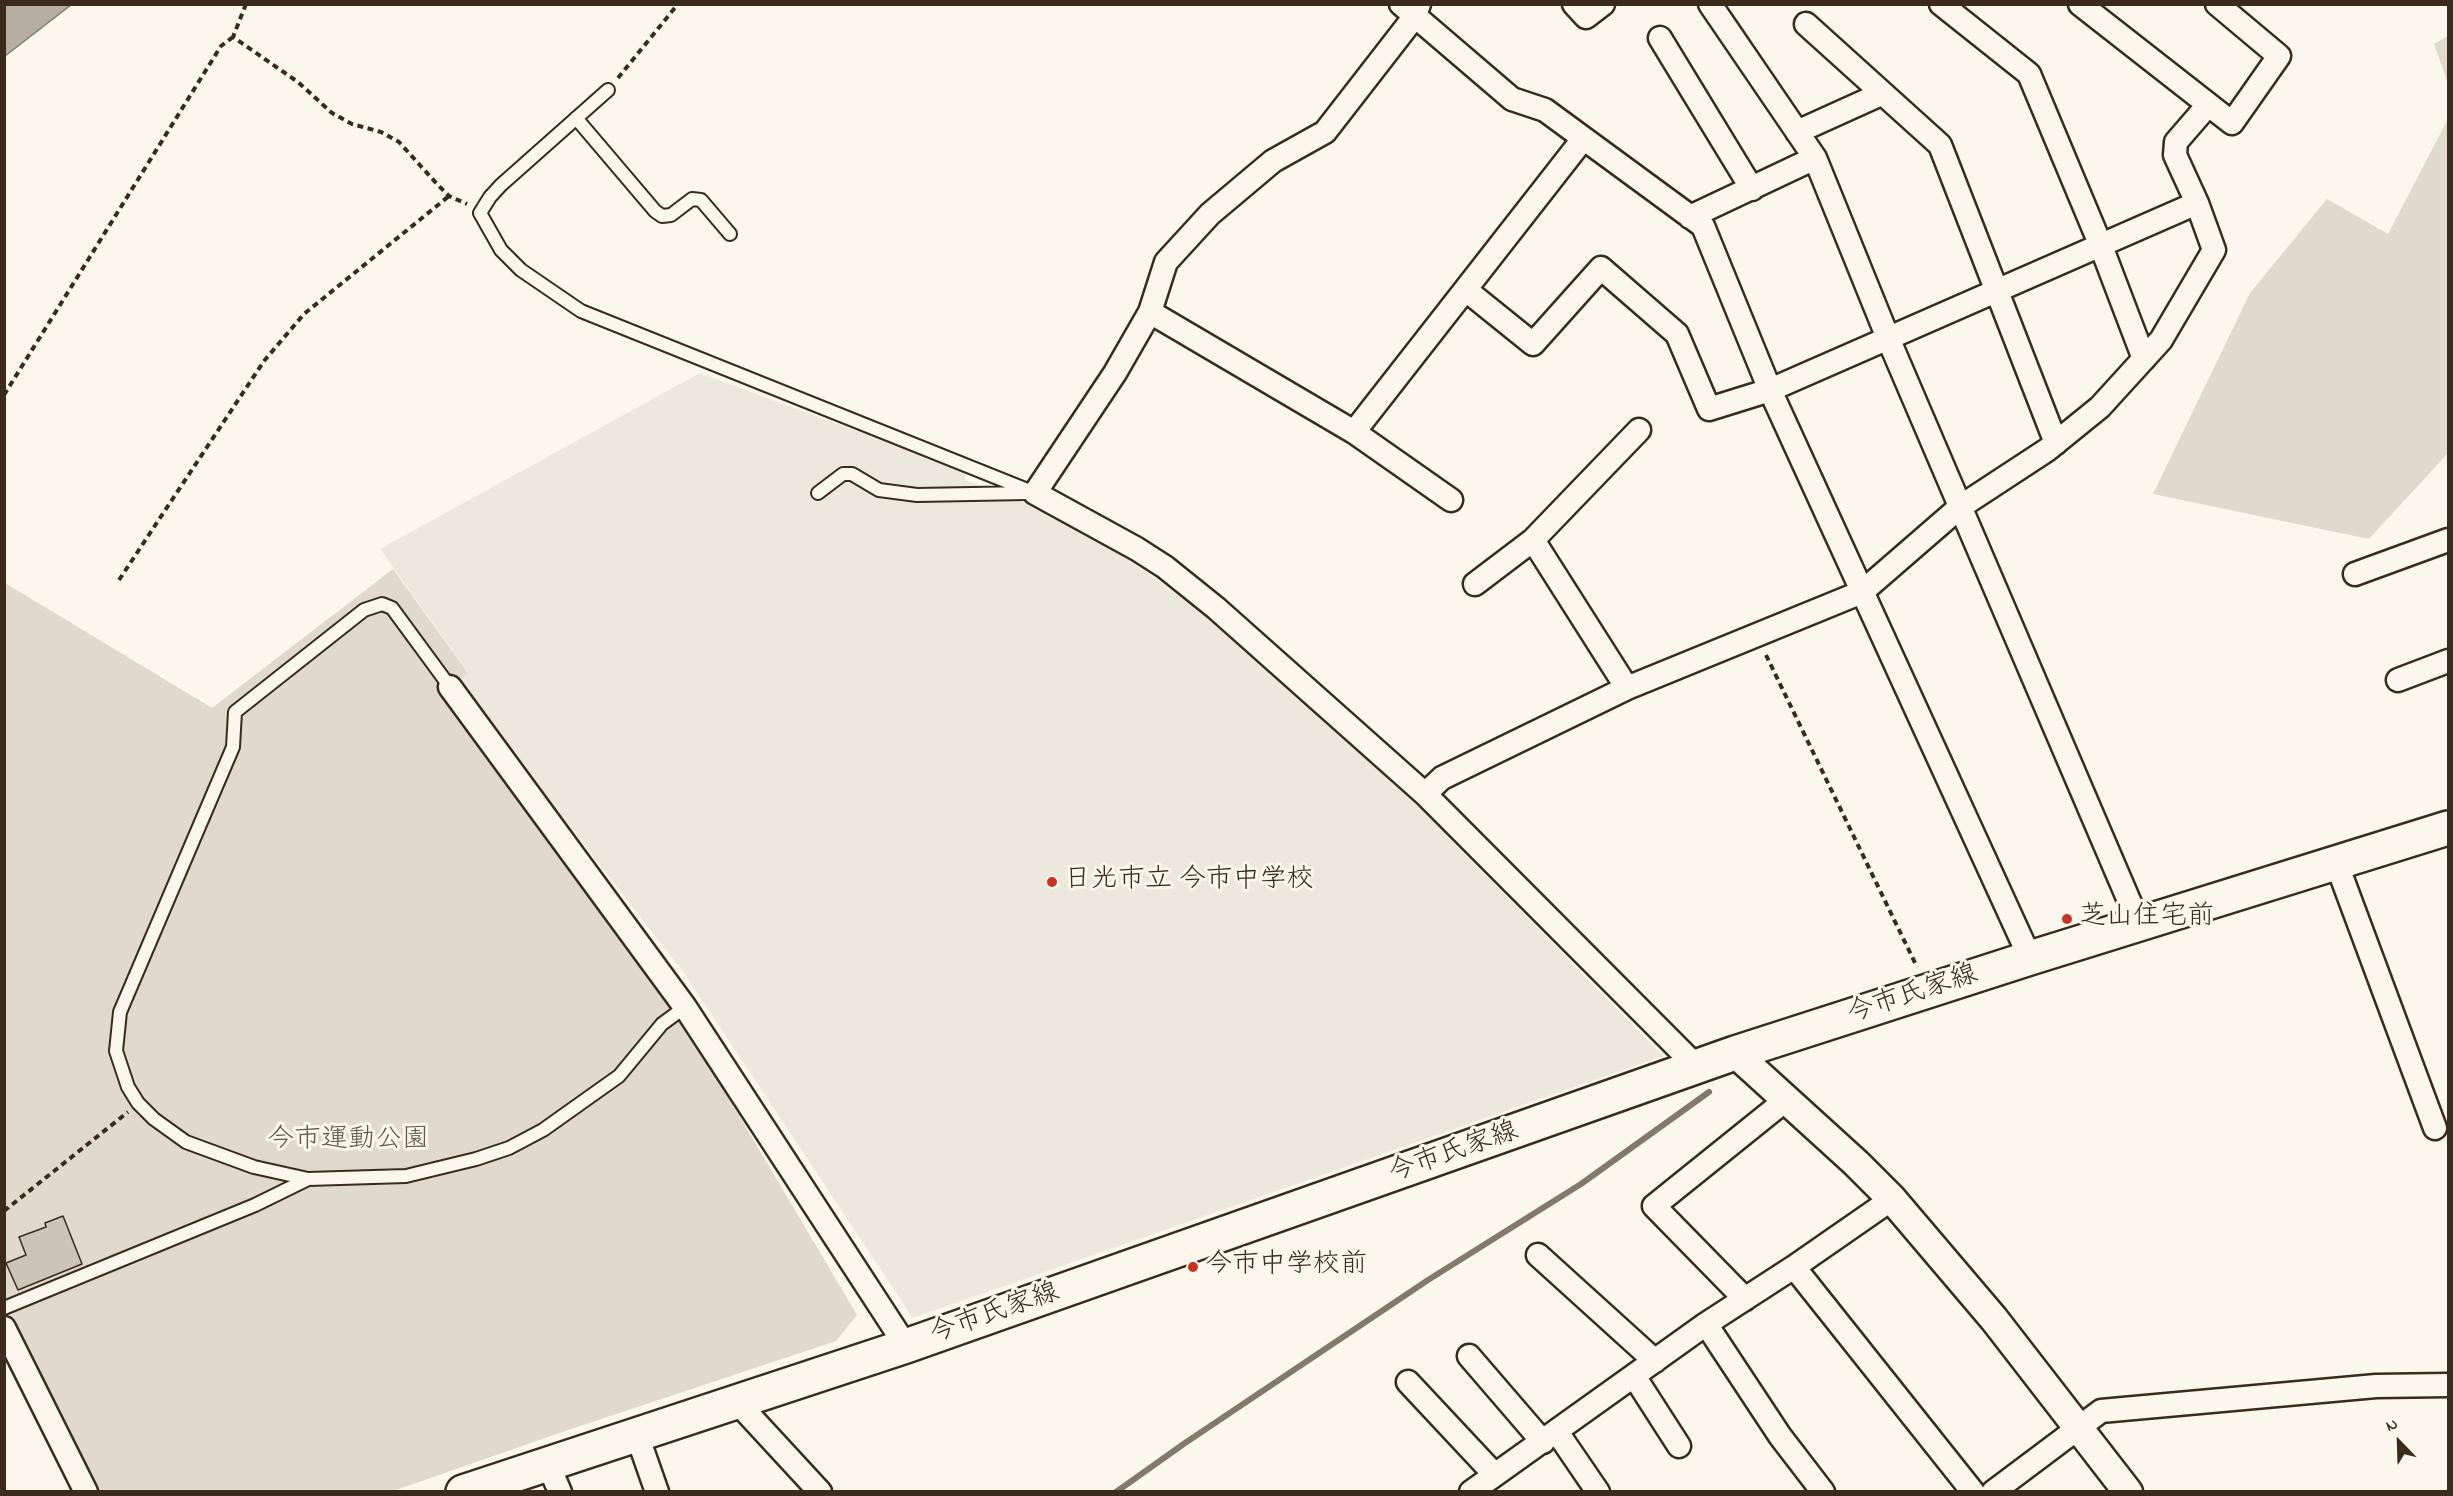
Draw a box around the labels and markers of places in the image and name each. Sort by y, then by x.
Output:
place label: 日光市立 今市中学校 [1064,866,1314,898]
marker: 日光市立 今市中学校 [1045,875,1059,889]
place label: 芝山住宅前 [2079,903,2214,935]
marker: 芝山住宅前 [2060,912,2074,926]
place label: 今市中学校前 [1205,1251,1367,1283]
marker: 今市中学校前 [1186,1260,1200,1274]

